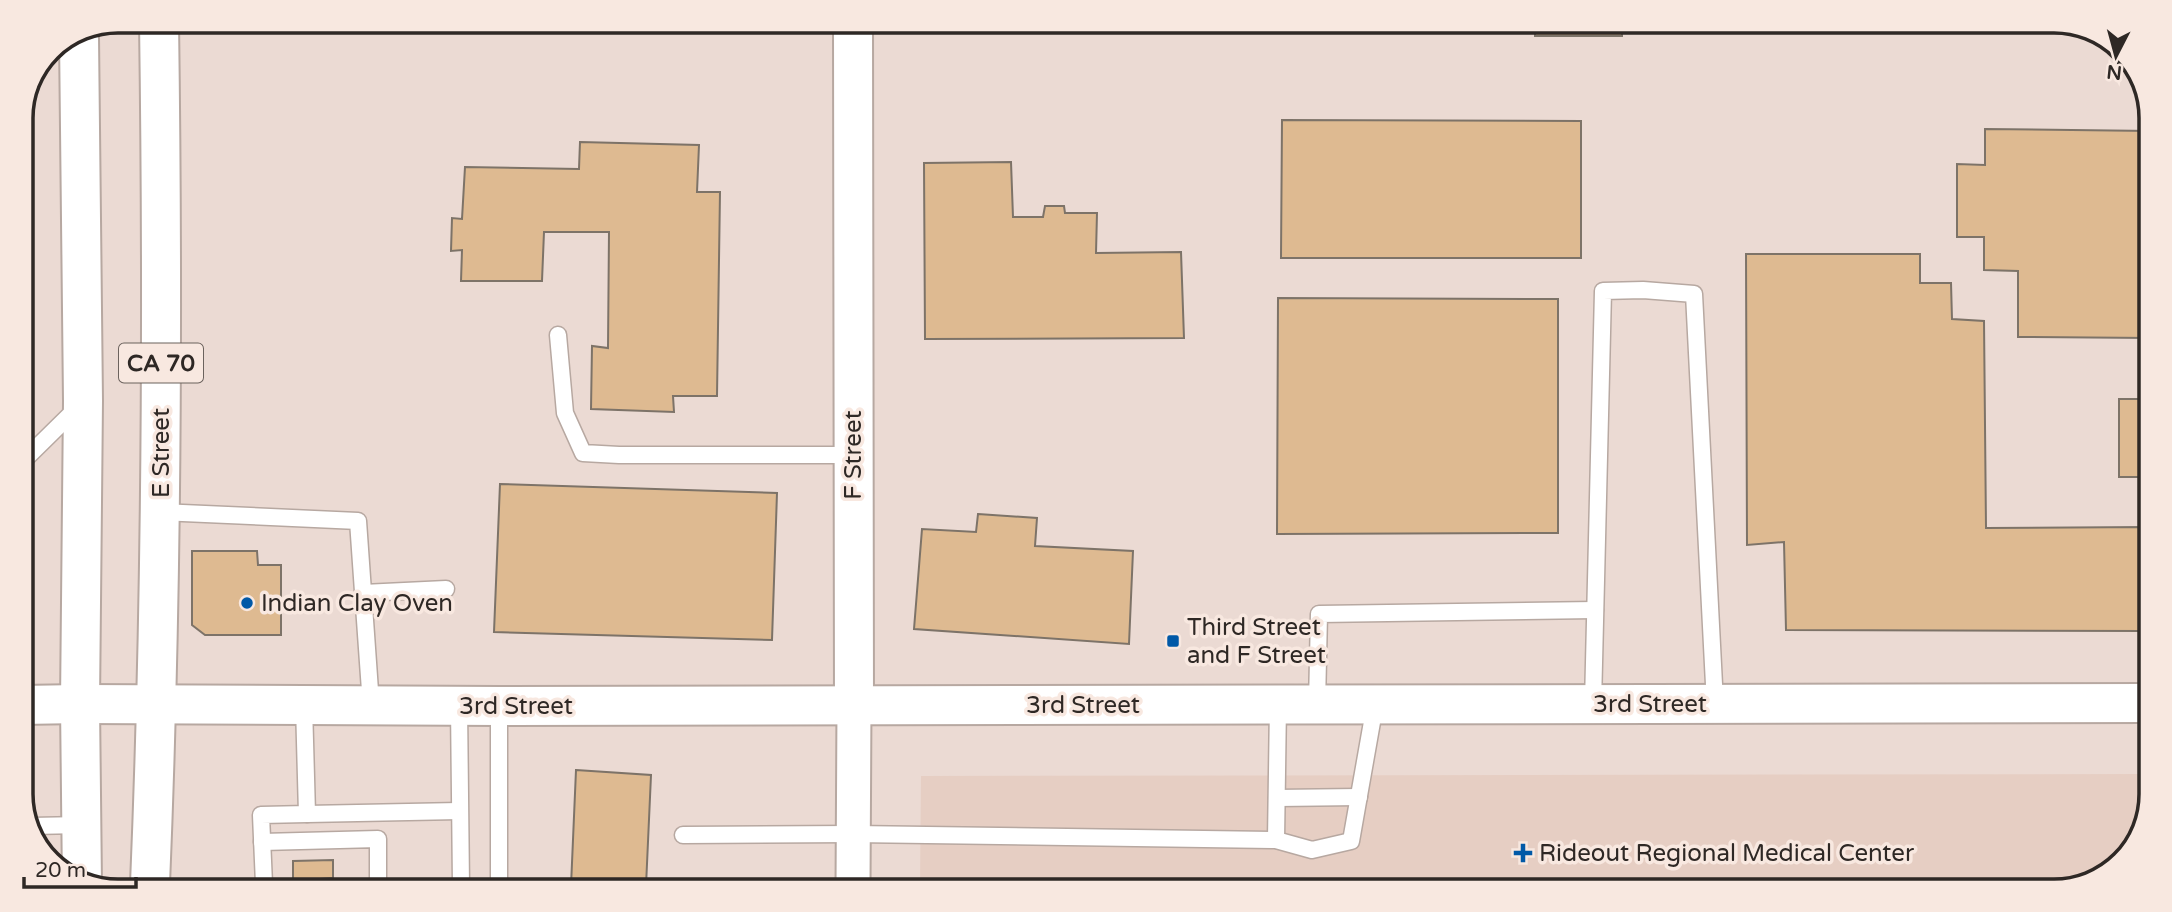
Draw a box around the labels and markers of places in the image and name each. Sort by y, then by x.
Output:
place label: Indian Clay Oven [261,589,453,618]
marker: Indian Clay Oven [239,595,255,611]
place label: Third Street and F Street [1187,613,1326,670]
marker: Third Street and F Street [1165,633,1181,649]
place label: Rideout Regional Medical Center [1539,839,1915,868]
marker: Rideout Regional Medical Center [1513,843,1533,863]

